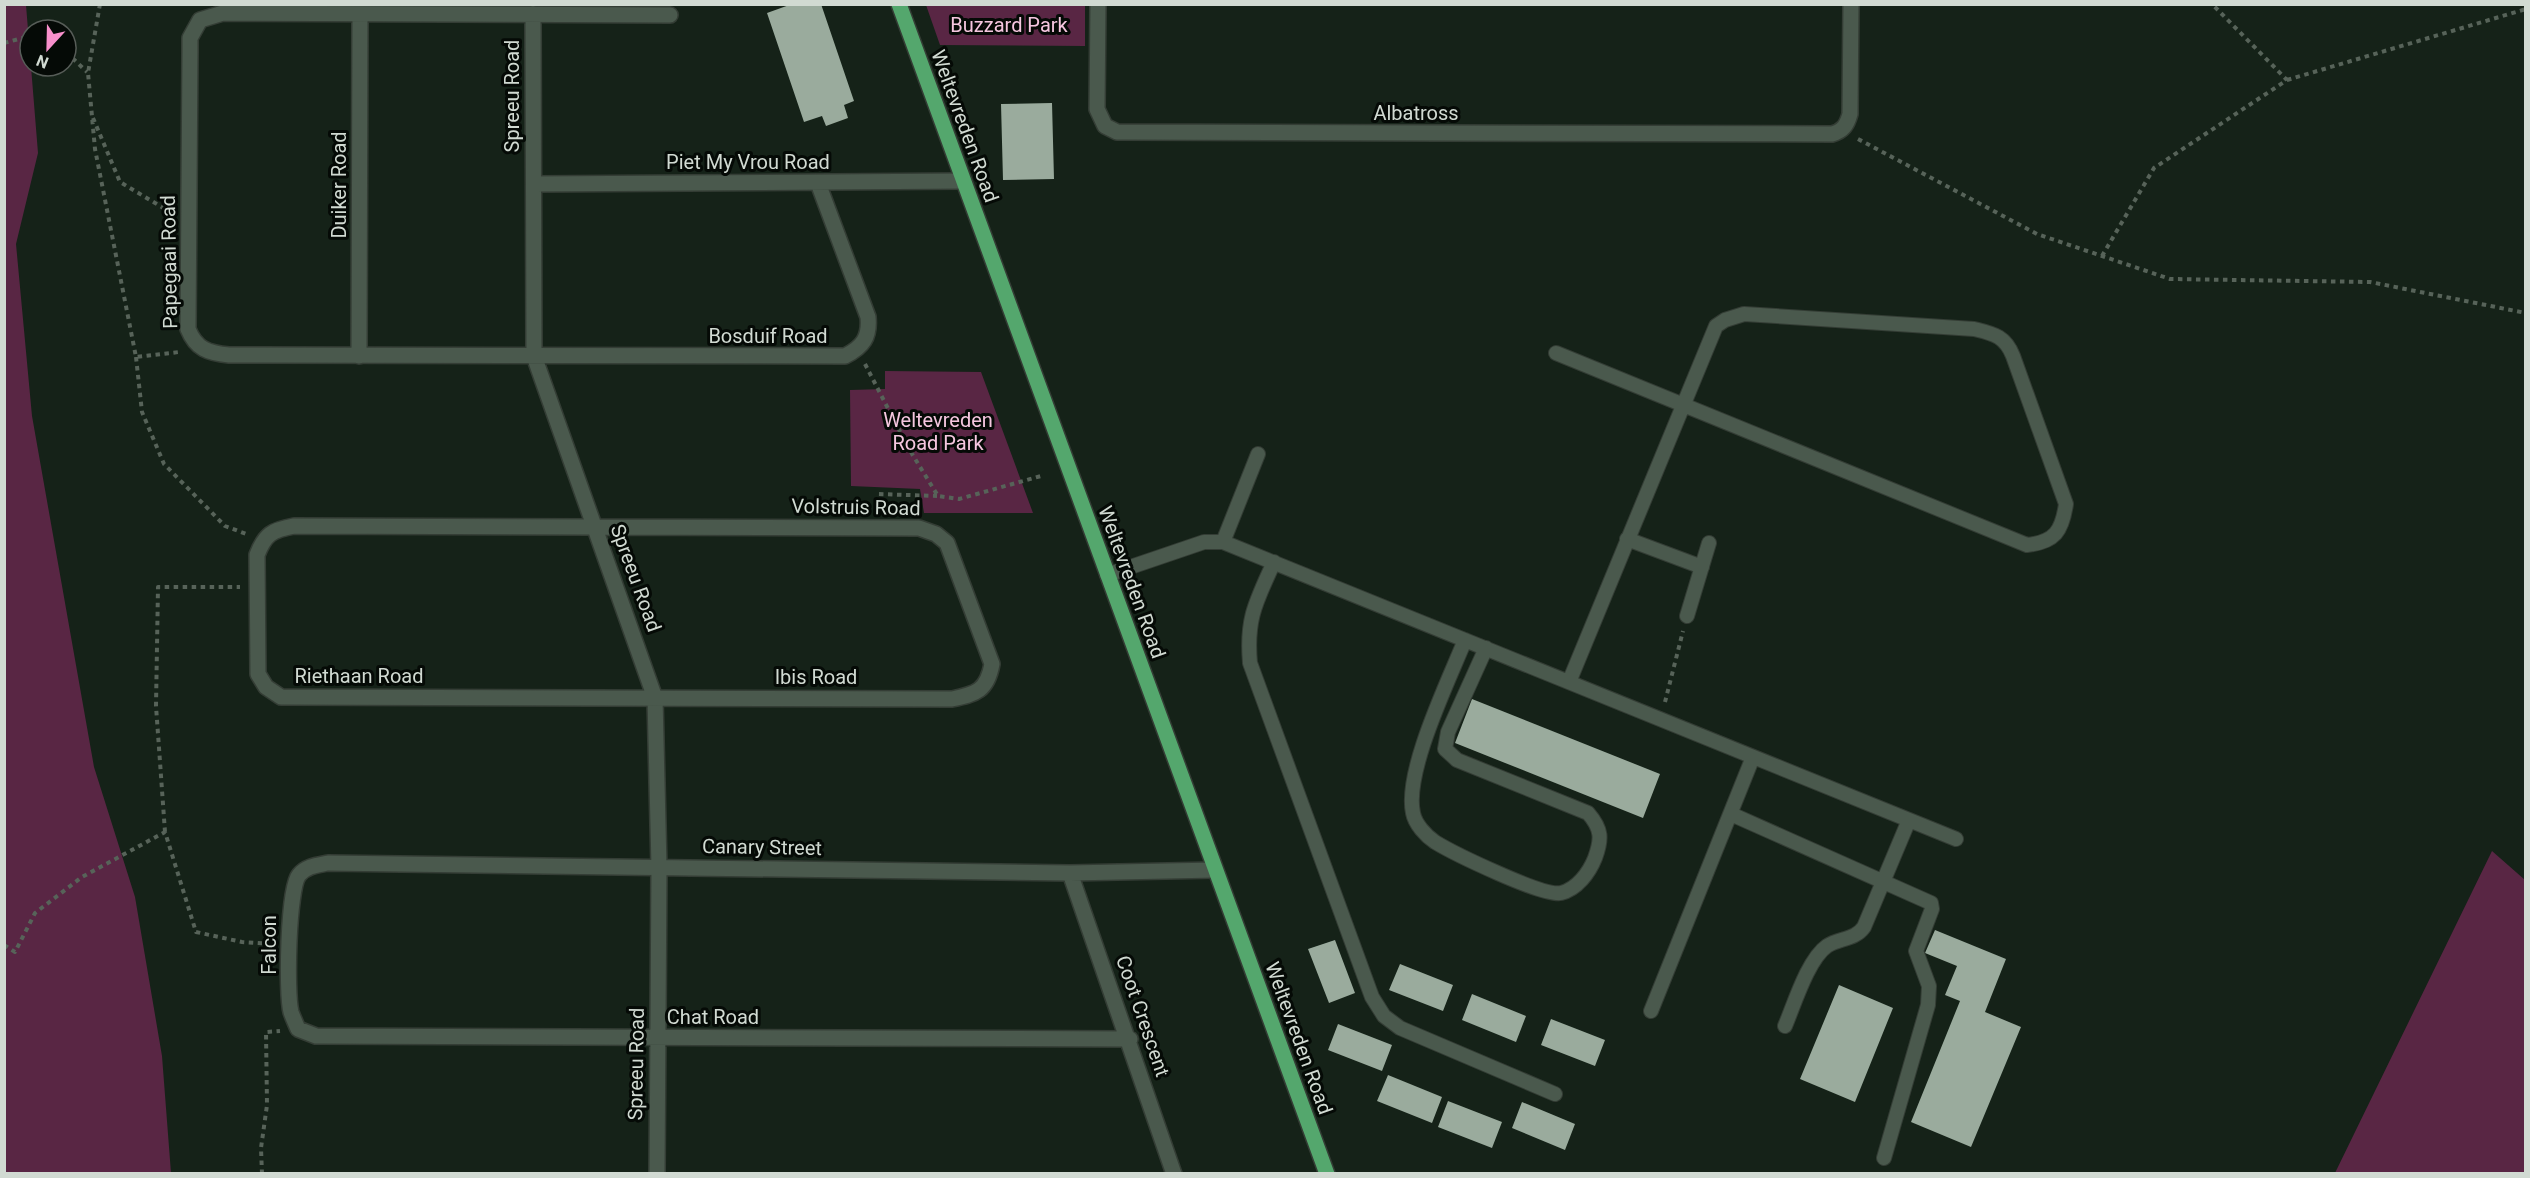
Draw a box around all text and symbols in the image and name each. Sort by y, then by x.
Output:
park label: Buzzard Park [950,13,1069,37]
north arrow [18,18,78,78]
street label: Spreeu Road [500,40,524,152]
street label: Weltevreden Road [926,46,1004,206]
text: N [34,51,51,72]
street label: Albatross [1373,101,1459,125]
street label: Duiker Road [327,131,351,239]
street label: Piet My Vrou Road [666,150,830,174]
street label: Papegaai Road [156,195,182,329]
street label: Bosduif Road [708,324,828,348]
park label: Weltevreden Road Park [883,408,993,455]
street label: Volstruis Road [791,494,921,520]
street label: Weltevreden Road [1093,502,1171,662]
street label: Spreeu Road [605,521,667,635]
street label: Riethaan Road [294,664,424,688]
street label: Ibis Road [775,665,857,689]
street label: Canary Street [702,834,822,860]
street label: Falcon [257,915,281,975]
street label: Coot Crescent [1111,952,1175,1080]
street label: Weltevreden Road [1260,958,1338,1118]
street label: Chat Road [667,1005,759,1029]
street label: Spreeu Road [623,1007,649,1121]

